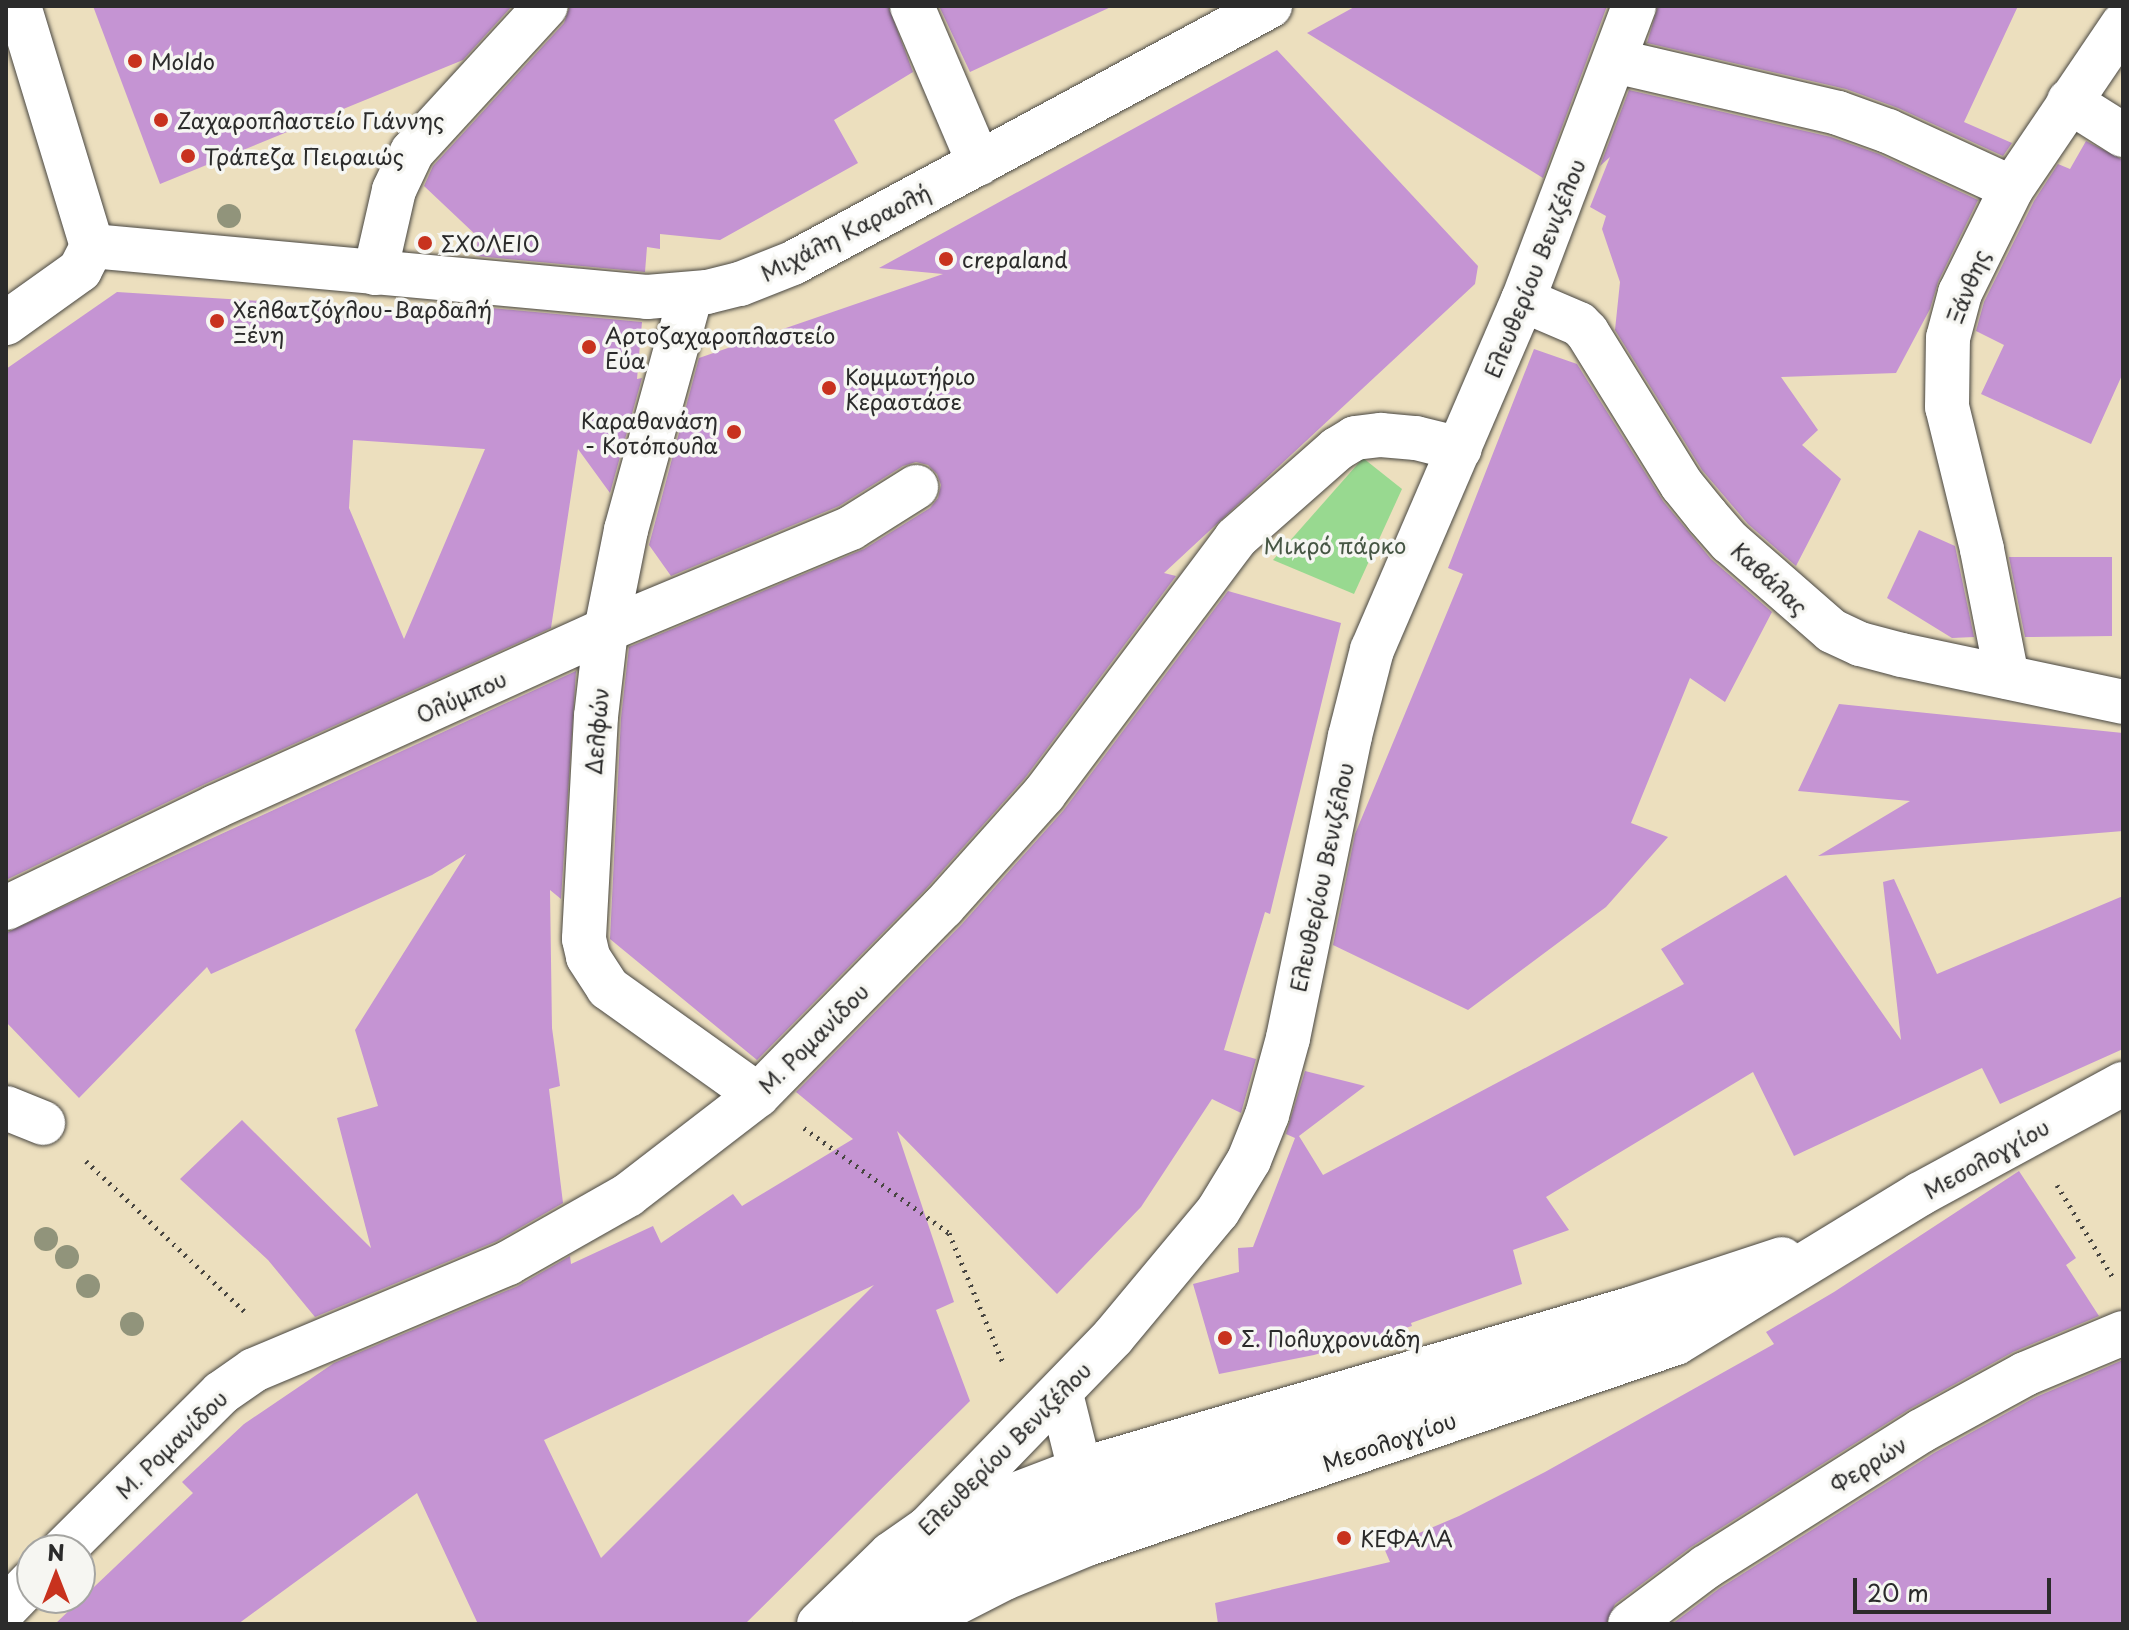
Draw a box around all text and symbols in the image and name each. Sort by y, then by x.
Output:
place label: Moldo [151,48,215,74]
marker: Moldo [126,52,144,70]
place label: Ζαχαροπλαστείο Γιάννης [177,107,445,133]
marker: Ζαχαροπλαστείο Γιάννης [152,111,170,129]
place label: Τράπεζα Πειραιώς [204,143,405,169]
marker: Τράπεζα Πειραιώς [179,147,197,165]
street label: Ελευθερίου Βενιζέλου [1478,155,1590,381]
street label: Μιχάλη Καραολή [756,178,934,286]
place label: ΣΧΟΛΕΙΟ [441,230,540,256]
marker: ΣΧΟΛΕΙΟ [416,234,434,252]
street label: Ξάνθης [1940,245,1994,327]
place label: crepaland [962,246,1068,272]
marker: crepaland [937,250,955,268]
place label: Χελβατζόγλου-Βαρδαλή Ξένη [233,295,492,346]
marker: Χελβατζόγλου-Βαρδαλή Ξένη [208,312,226,330]
place label: Αρτοζαχαροπλαστείο Εύα [605,321,835,372]
marker: Αρτοζαχαροπλαστείο Εύα [580,338,598,356]
place label: Κομμωτήριο Κεραστάσε [845,362,975,414]
marker: Κομμωτήριο Κεραστάσε [820,379,838,397]
place label: Καραθανάση - Κοτόπουλα [581,406,718,458]
marker: Καραθανάση - Κοτόπουλα [725,423,743,441]
park label: Μικρό πάρκο [1263,532,1407,558]
street label: Καβάλας [1726,536,1814,620]
street label: Ολύμπου [412,664,510,728]
street label: Δελφών [579,686,613,776]
street label: Ελευθερίου Βενιζέλου [1284,760,1358,994]
street label: Μ. Ρομανίδου [752,977,874,1099]
street label: Μεσολογγίου [1919,1113,2053,1203]
place label: Σ. Πολυχρονιάδη [1241,1325,1421,1351]
marker: Σ. Πολυχρονιάδη [1216,1329,1234,1347]
street label: Ελευθερίου Βενιζέλου [912,1356,1096,1540]
street label: Μ. Ρομανίδου [109,1384,233,1504]
street label: Μεσολογγίου [1319,1406,1459,1476]
street label: Φερρών [1825,1430,1911,1498]
place label: ΚΕΦΑΛΑ [1360,1525,1453,1551]
marker: ΚΕΦΑΛΑ [1335,1529,1353,1547]
north arrow [16,1534,96,1614]
text: N [47,1535,65,1568]
scale bar [1857,1562,2055,1612]
text: 20 m [1867,1574,1929,1610]

